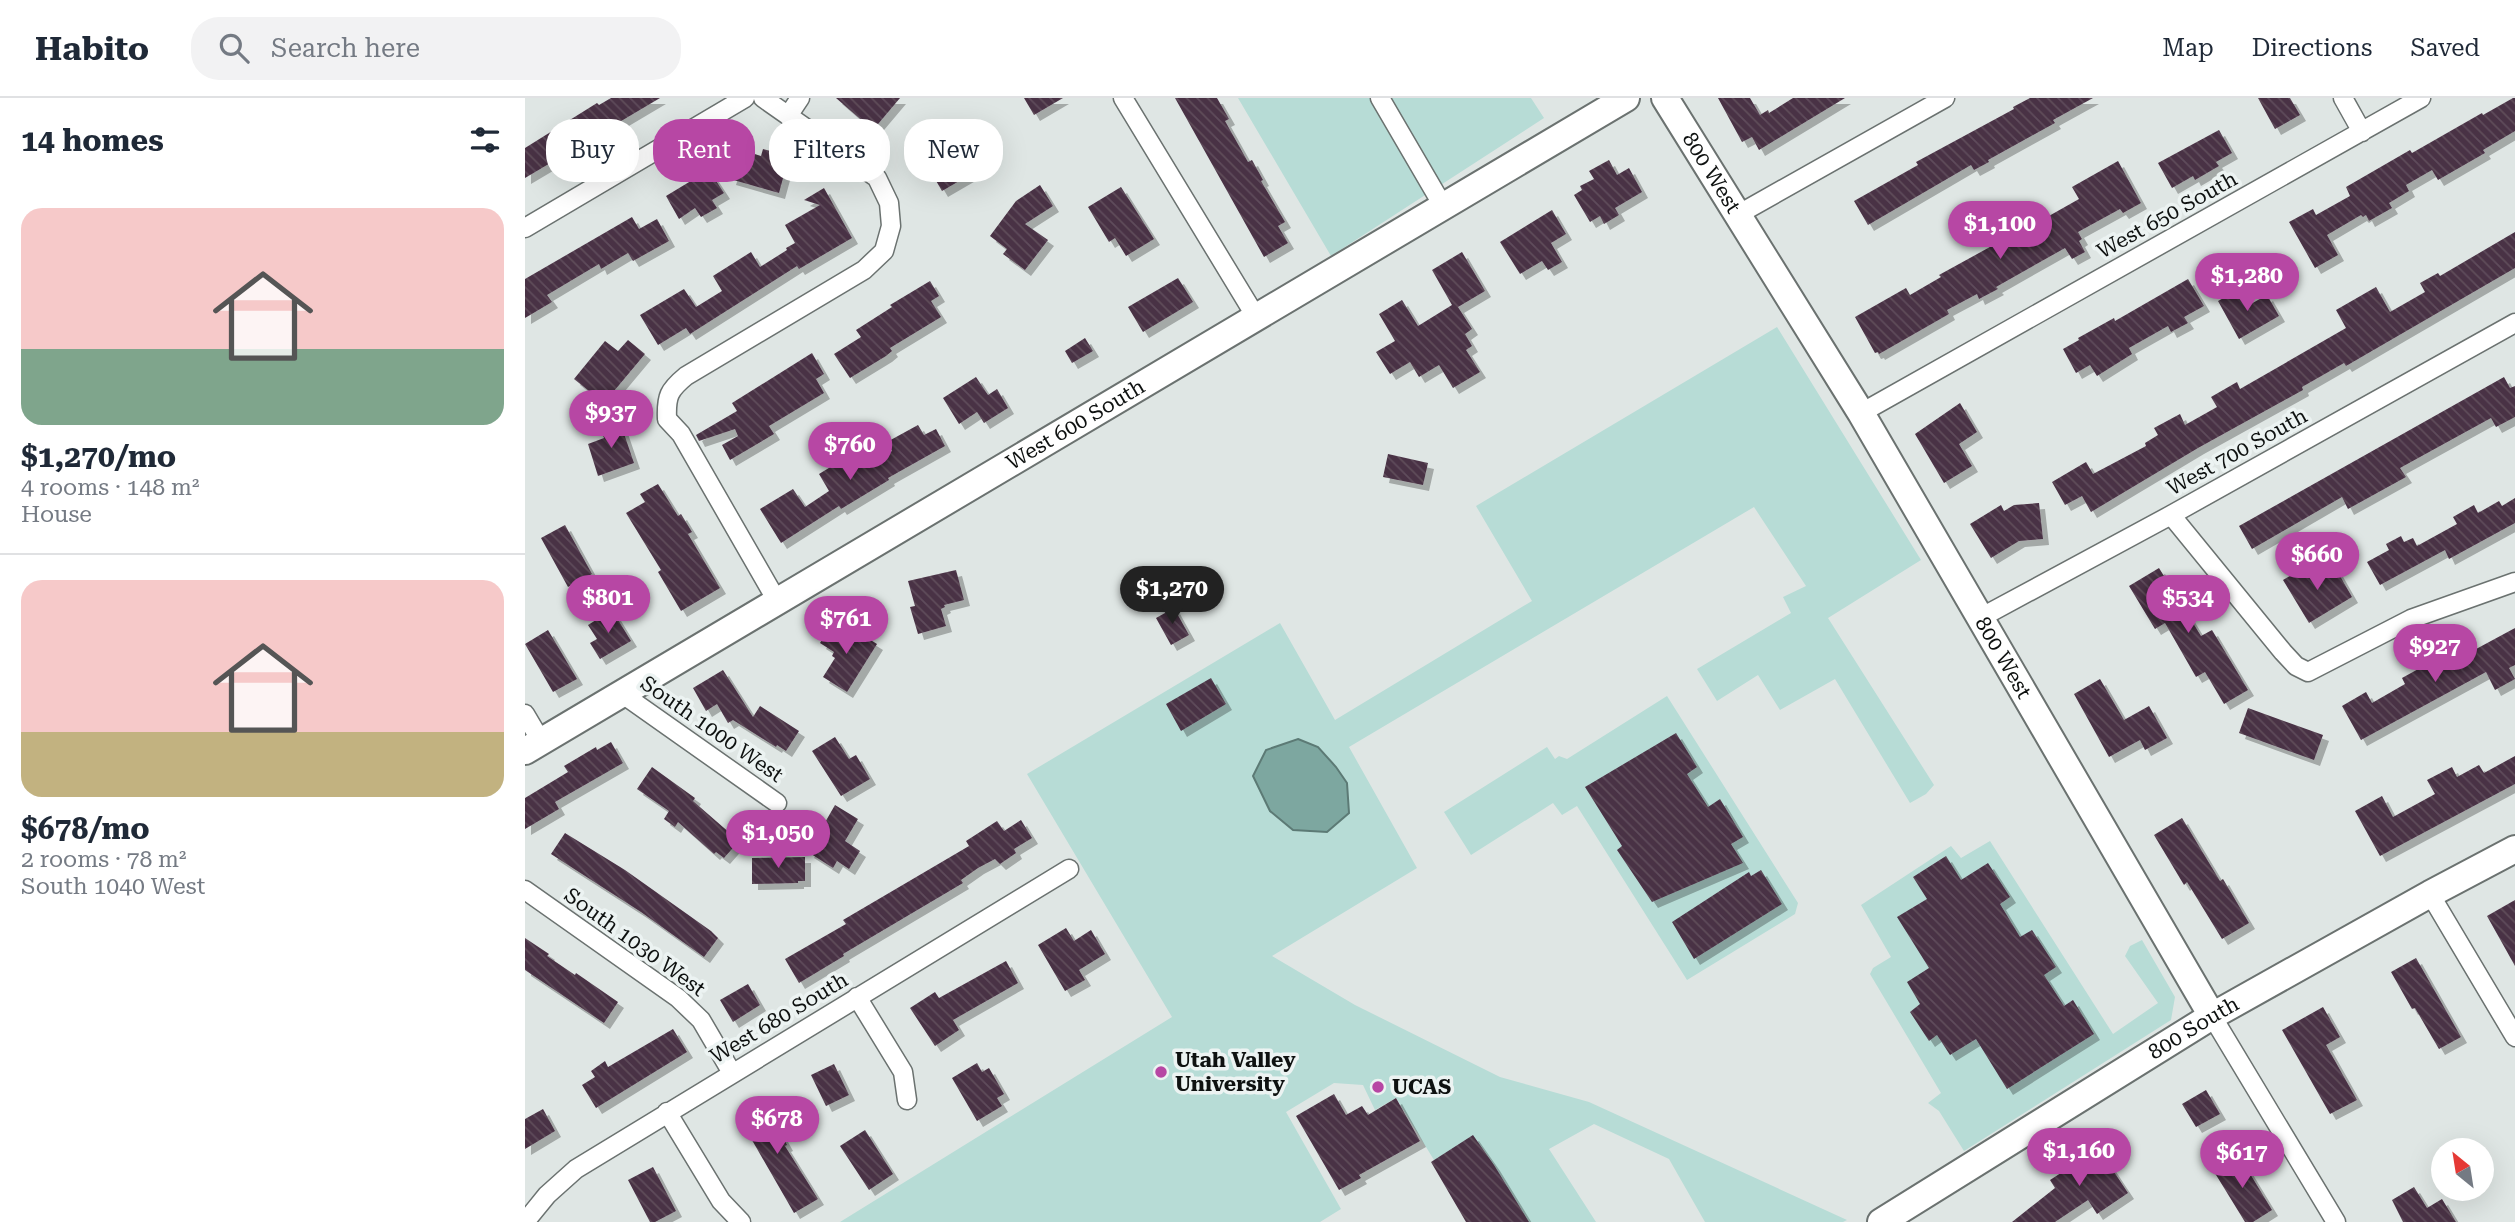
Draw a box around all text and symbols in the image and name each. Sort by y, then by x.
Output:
search box [191,17,681,80]
text: Habito [35,29,149,68]
icon: search [215,29,253,67]
text: Search here [271,33,420,63]
text: Map [2162,34,2214,62]
text: Directions [2252,34,2372,62]
text: Saved [2410,34,2480,62]
chip: Buy [546,119,639,182]
chip: Rent [653,119,755,182]
chip: Filters [769,119,890,182]
chip: New [904,119,1003,182]
icon: filters [466,121,504,159]
text: 14 homes [21,123,164,158]
street label: 800 West [1677,128,1746,218]
street label: West 650 South [2093,166,2242,263]
pin: $1,100 [1943,202,2057,261]
text: $1,100 [1964,210,2036,237]
icon: home [200,253,326,379]
pin: $1,280 [2190,254,2304,313]
text: $1,280 [2211,262,2283,289]
street label: West 600 South [1002,374,1149,475]
pin: $937 [570,390,652,450]
text: $937 [585,399,637,426]
street label: West 700 South [2163,403,2312,500]
pin: $760 [809,422,891,482]
text: $760 [824,431,876,458]
text: $1,270/mo [21,439,176,474]
text: 4 rooms · 148 m² [21,474,199,501]
text: House [21,501,92,528]
pin: $660 [2276,532,2358,592]
text: $660 [2291,541,2343,568]
pin: $1,270 [1115,566,1229,626]
pin: $801 [567,575,649,635]
text: $1,270 [1136,575,1208,602]
pin: $534 [2147,575,2229,635]
text: $801 [582,584,634,611]
text: $534 [2162,584,2214,611]
pin: $761 [805,596,887,656]
text: $761 [820,605,872,632]
street label: 800 West [1970,612,2037,703]
pin: $927 [2394,624,2476,684]
icon: home [200,625,326,751]
text: $927 [2409,633,2461,660]
street label: South 1000 West [636,671,788,787]
pin: $1,050 [721,810,835,870]
text: $678/mo [21,811,150,846]
text: $1,050 [742,819,814,846]
text: 2 rooms · 78 m² [21,846,187,873]
text: South 1040 West [21,873,205,900]
street label: South 1030 West [560,883,710,1001]
street label: West 680 South [706,967,853,1069]
street label: 800 South [2144,991,2243,1065]
place label: Utah Valley University [1175,1048,1296,1096]
marker: Utah Valley University [1153,1064,1169,1080]
place label: UCAS [1392,1075,1451,1099]
marker: UCAS [1370,1079,1386,1095]
pin: $678 [736,1096,818,1156]
text: $678 [751,1105,803,1132]
pin: $1,160 [2022,1128,2136,1188]
pin: $617 [2201,1130,2283,1190]
text: $1,160 [2043,1137,2115,1164]
north arrow [2431,1138,2494,1200]
map controls [2431,1138,2494,1201]
text: $617 [2216,1139,2268,1166]

